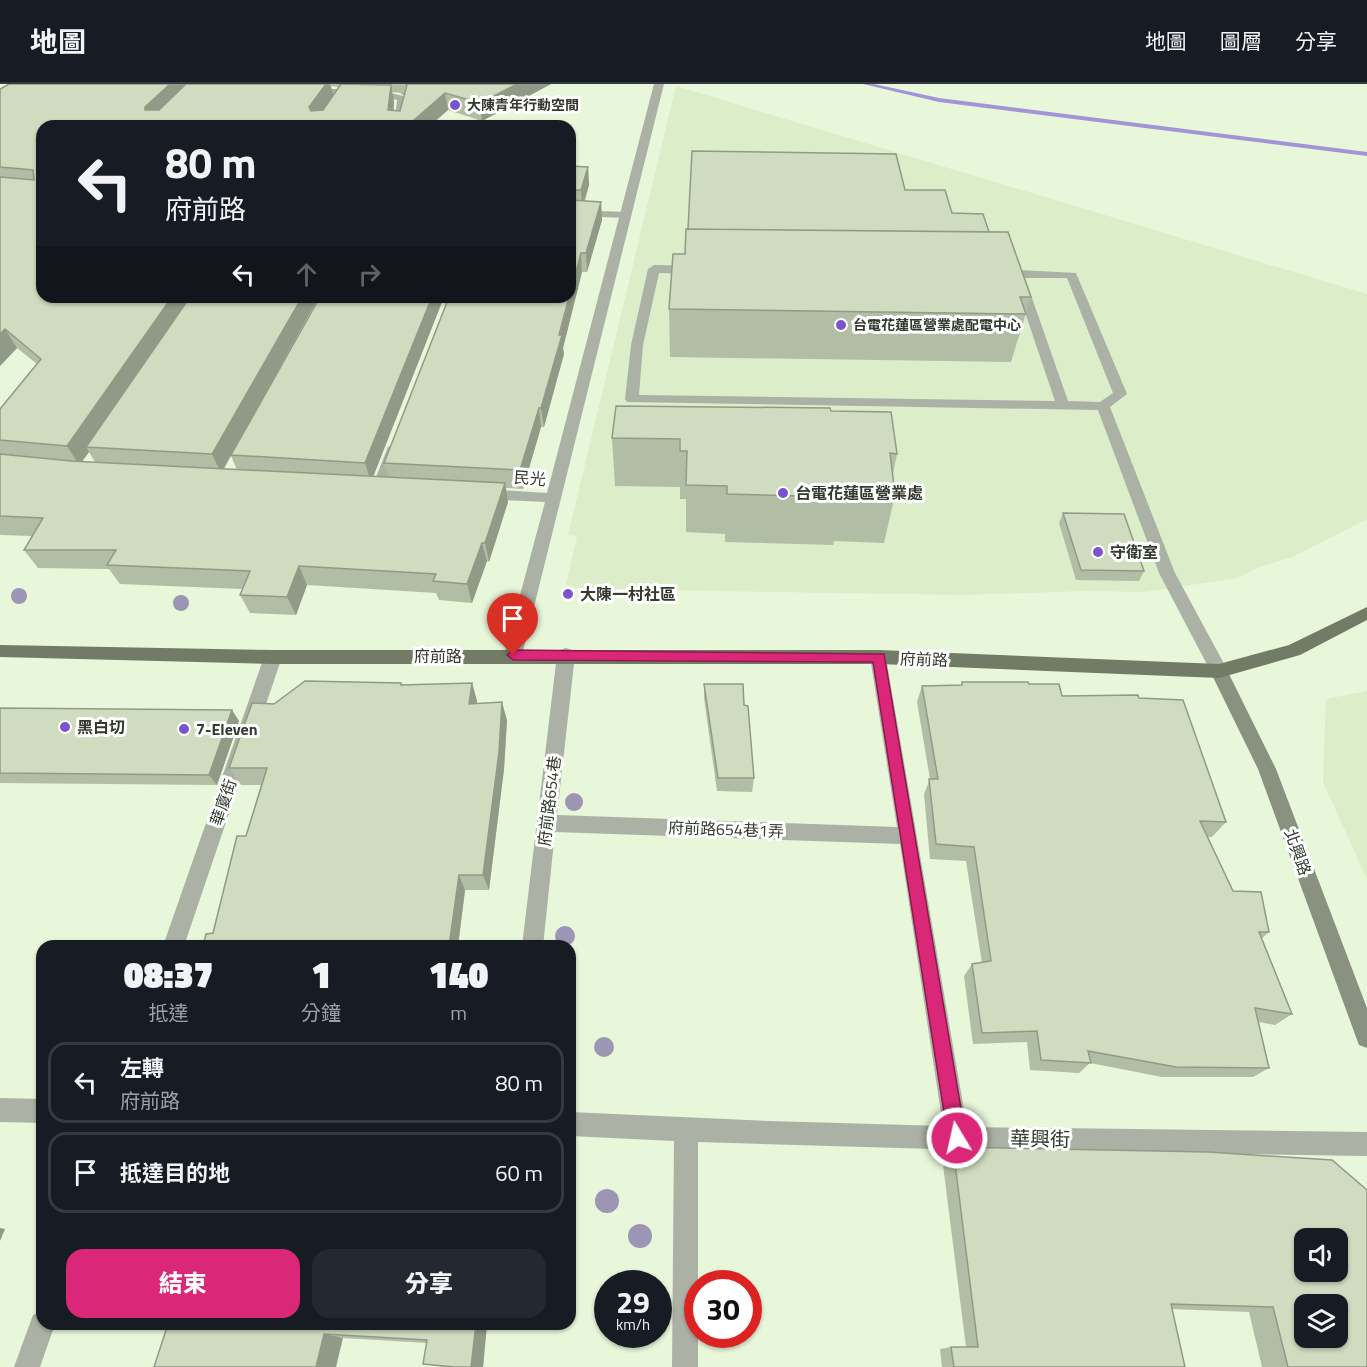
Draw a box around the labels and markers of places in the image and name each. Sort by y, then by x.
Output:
place label: 大陳青年行動空間 [467,94,579,115]
marker: 大陳青年行動空間 [448,98,462,112]
place label: 台電花蓮區營業處配電中心 [853,314,1021,335]
marker: 台電花蓮區營業處配電中心 [834,318,848,332]
place label: 台電花蓮區營業處 [795,481,923,505]
marker: 台電花蓮區營業處 [776,486,790,500]
place label: 守衛室 [1110,540,1158,564]
marker: 守衛室 [1091,545,1105,559]
place label: 大陳一村社區 [580,582,676,606]
marker: 大陳一村社區 [561,587,575,601]
pin [487,593,538,655]
place label: 黑白切 [77,715,125,739]
place label: 7-Eleven [196,717,258,741]
marker: 黑白切 [58,720,72,734]
marker: 7-Eleven [177,722,191,736]

